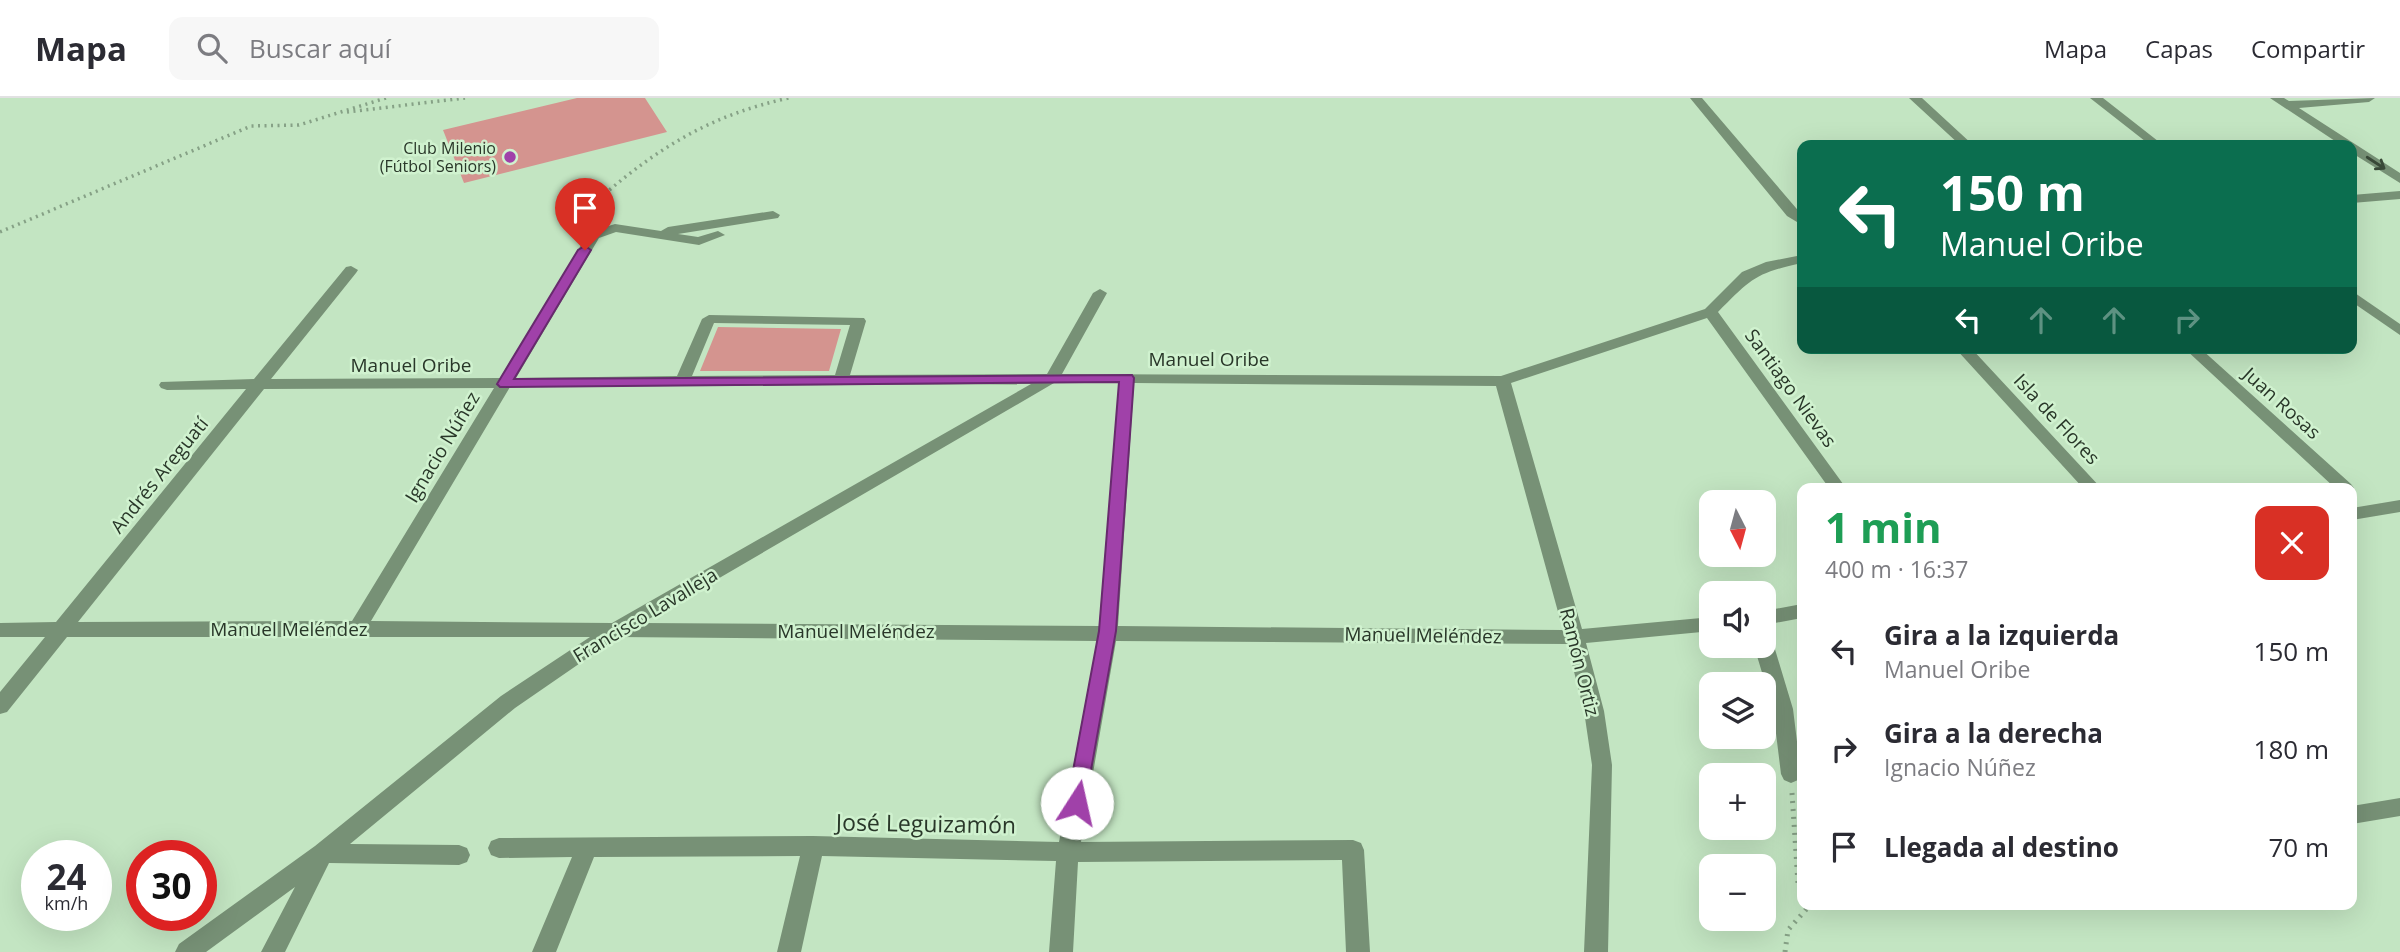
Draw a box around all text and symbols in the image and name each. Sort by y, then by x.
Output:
search box [169,17,659,80]
text: Mapa [35,26,127,71]
icon: search [193,29,231,67]
text: Buscar aquí [249,30,391,66]
text: Mapa [2044,32,2107,65]
text: Capas [2145,32,2213,65]
text: Compartir [2251,32,2365,65]
place label: Club Milenio (Fútbol Seniors) [380,137,496,177]
marker: Club Milenio (Fútbol Seniors) [502,149,518,165]
one-way arrow [2366,156,2385,170]
text: 150 m [1940,159,2085,225]
icon: left [1825,168,1916,259]
pin [555,178,615,250]
icon: arrive [566,189,604,227]
text: Manuel Oribe [1940,222,2144,265]
icon: left [1949,301,1987,339]
icon: ahead [2022,301,2060,339]
icon: ahead [2095,301,2133,339]
icon: right [2168,301,2206,339]
street label: Santiago Nievas [1739,324,1843,452]
street label: Manuel Oribe [1149,346,1270,372]
street label: Manuel Oribe [351,352,472,378]
street label: Juan Rosas [2236,360,2326,445]
street label: Isla de Flores [2008,368,2106,470]
street label: Ignacio Núñez [399,387,485,507]
street label: Andrés Areguatí [104,411,215,538]
north arrow [1699,490,1776,567]
map controls [1699,490,1776,931]
text: 1 min [1825,498,1942,555]
button: close [2255,506,2329,580]
text: 400 m · 16:37 [1825,553,1968,585]
street label: Francisco Lavalleja [568,562,722,668]
button: sound [1699,581,1776,658]
street label: Ramón Ortiz [1554,605,1606,719]
street label: Manuel Meléndez [210,616,368,642]
text: Gira a la izquierda [1884,617,2119,653]
street label: Manuel Meléndez [777,618,935,644]
street label: Manuel Meléndez [1344,621,1502,649]
icon: left [1825,632,1863,670]
text: 150 m [2254,633,2329,669]
text: Manuel Oribe [1884,653,2030,685]
button: layers [1699,672,1776,749]
text: Gira a la derecha [1884,715,2103,751]
icon: right [1825,730,1863,768]
text: 180 m [2254,731,2329,767]
text: Ignacio Núñez [1884,751,2036,783]
button: + [1699,763,1776,840]
position arrow [1040,766,1114,840]
street label: José Leguizamón [834,805,1016,841]
icon: arrive [1825,828,1863,866]
text: Llegada al destino [1884,829,2119,865]
text: 70 m [2268,829,2329,865]
speed limit sign: 30 [126,840,217,931]
text: 24 [46,853,87,900]
button: − [1699,854,1776,931]
text: km/h [45,891,88,915]

